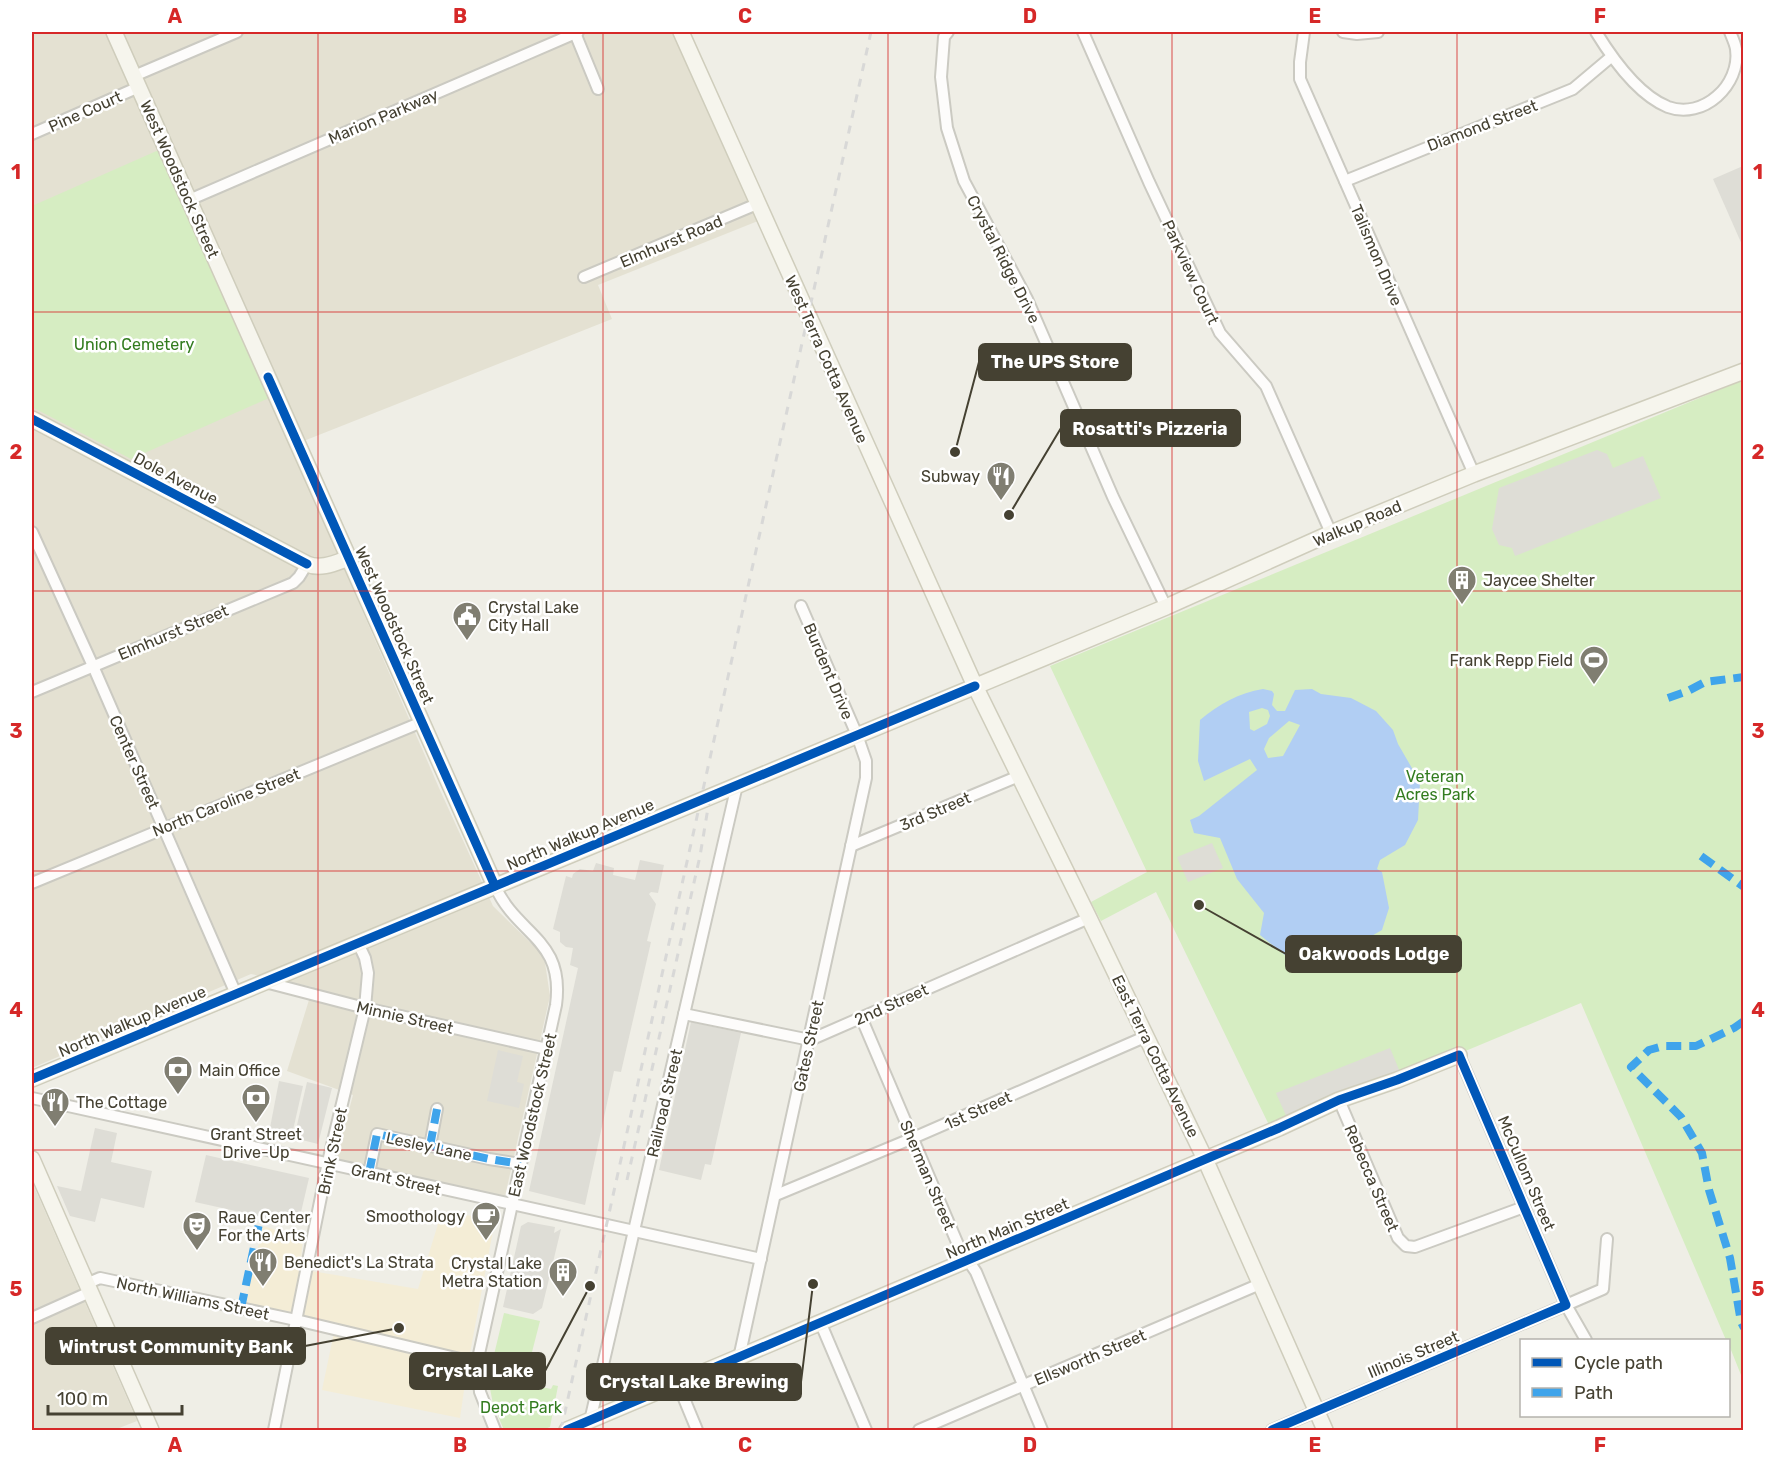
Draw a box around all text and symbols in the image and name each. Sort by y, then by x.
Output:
text: A [168,4,183,28]
text: B [453,4,467,28]
text: C [738,4,752,28]
text: D [1023,4,1037,28]
text: E [1309,4,1321,28]
text: F [1594,4,1606,28]
street label: Marion Parkway [325,85,441,148]
street label: Pine Court [45,87,125,136]
street label: Diamond Street [1424,96,1540,155]
street label: West Woodstock Street [136,97,223,261]
text: 1 [11,160,21,184]
text: 1 [1753,160,1763,184]
street label: Crystal Ridge Drive [963,192,1044,326]
street label: Talismon Drive [1347,202,1406,309]
street label: Elmhurst Road [617,211,725,272]
street label: Parkview Court [1158,217,1223,327]
street label: West Terra Cotta Avenue [781,272,872,446]
park label: Union Cemetery [74,335,194,354]
callout: The UPS Store [979,344,1131,380]
text: The UPS Store [991,351,1120,373]
callout: Rosatti's Pizzeria [1061,410,1240,446]
text: Rosatti's Pizzeria [1072,418,1228,440]
text: 2 [10,440,23,464]
text: 2 [1752,440,1765,464]
street label: Dole Avenue [130,448,221,509]
restaurant icon: Subway [985,460,1017,502]
place label: Subway [921,467,980,486]
street label: Walkup Road [1310,496,1404,551]
street label: West Woodstock Street [351,543,438,707]
building icon: Jaycee Shelter [1446,564,1478,606]
place label: Jaycee Shelter [1483,571,1595,590]
place label: Crystal Lake City Hall [488,598,579,635]
public building icon: Crystal Lake City Hall [451,600,483,642]
street label: Elmhurst Street [115,601,231,664]
street label: Burdent Drive [800,620,857,722]
sports icon: Frank Repp Field [1578,644,1610,686]
place label: Frank Repp Field [1449,651,1573,670]
street label: Center Street [105,713,164,812]
text: 3 [9,719,23,743]
text: 3 [1751,719,1765,743]
street label: North Caroline Street [150,764,303,841]
park label: Veteran Acres Park [1395,767,1476,804]
street label: 3rd Street [897,788,974,835]
street label: North Walkup Avenue [504,795,657,874]
callout: Oakwoods Lodge [1286,936,1461,972]
text: Oakwoods Lodge [1298,943,1450,965]
street label: East Terra Cotta Avenue [1108,972,1203,1141]
street label: 2nd Street [851,980,931,1029]
street label: North Walkup Avenue [56,982,209,1061]
street label: Minnie Street [355,997,455,1038]
text: 4 [9,998,23,1022]
text: 4 [1751,998,1765,1022]
street label: Gates Street [790,999,827,1094]
street label: East Woodstock Street [504,1031,561,1199]
street label: Railroad Street [643,1047,686,1159]
bank icon: Main Office [162,1054,194,1096]
place label: Main Office [199,1061,280,1080]
bank icon: Grant Street Drive-Up [240,1082,272,1124]
restaurant icon: The Cottage [39,1086,71,1128]
street label: 1st Street [942,1087,1015,1134]
place label: The Cottage [76,1093,167,1112]
street label: Brink Street [314,1106,351,1196]
street label: McCullom Street [1494,1113,1559,1234]
street label: Sherman Street [896,1117,959,1233]
street label: Rebecca Street [1340,1122,1403,1235]
place label: Grant Street Drive-Up [210,1125,302,1162]
street label: Lesley Lane [384,1128,474,1165]
street label: Grant Street [349,1160,443,1199]
street label: North Main Street [943,1194,1071,1263]
cafe icon: Smoothology [470,1200,502,1242]
place label: Smoothology [366,1207,465,1226]
place label: Raue Center For the Arts [218,1208,310,1245]
theatre icon: Raue Center For the Arts [181,1210,213,1252]
restaurant icon: Benedict's La Strata [247,1246,279,1288]
place label: Benedict's La Strata [284,1253,434,1272]
place label: Crystal Lake Metra Station [441,1254,542,1291]
building icon: Crystal Lake Metra Station [547,1256,579,1298]
street label: North Williams Street [115,1273,271,1324]
text: 5 [10,1277,23,1301]
text: 5 [1752,1277,1765,1301]
street label: Ellsworth Street [1031,1325,1149,1390]
street label: Illinois Street [1365,1327,1462,1382]
callout: Wintrust Community Bank [46,1328,305,1364]
text: Wintrust Community Bank [59,1336,294,1358]
legend [1520,1339,1730,1417]
text: Cycle path [1574,1352,1663,1374]
callout: Crystal Lake [410,1353,545,1389]
text: Crystal Lake [422,1360,534,1382]
callout: Crystal Lake Brewing [587,1364,801,1400]
text: Crystal Lake Brewing [599,1371,789,1393]
scale bar [48,1378,182,1416]
text: Path [1574,1382,1613,1404]
text: 100 m [57,1388,108,1410]
park label: Depot Park [480,1398,563,1417]
text: A [168,1433,183,1457]
text: B [453,1433,467,1457]
text: C [738,1433,752,1457]
text: D [1023,1433,1037,1457]
text: E [1309,1433,1321,1457]
text: F [1594,1433,1606,1457]

